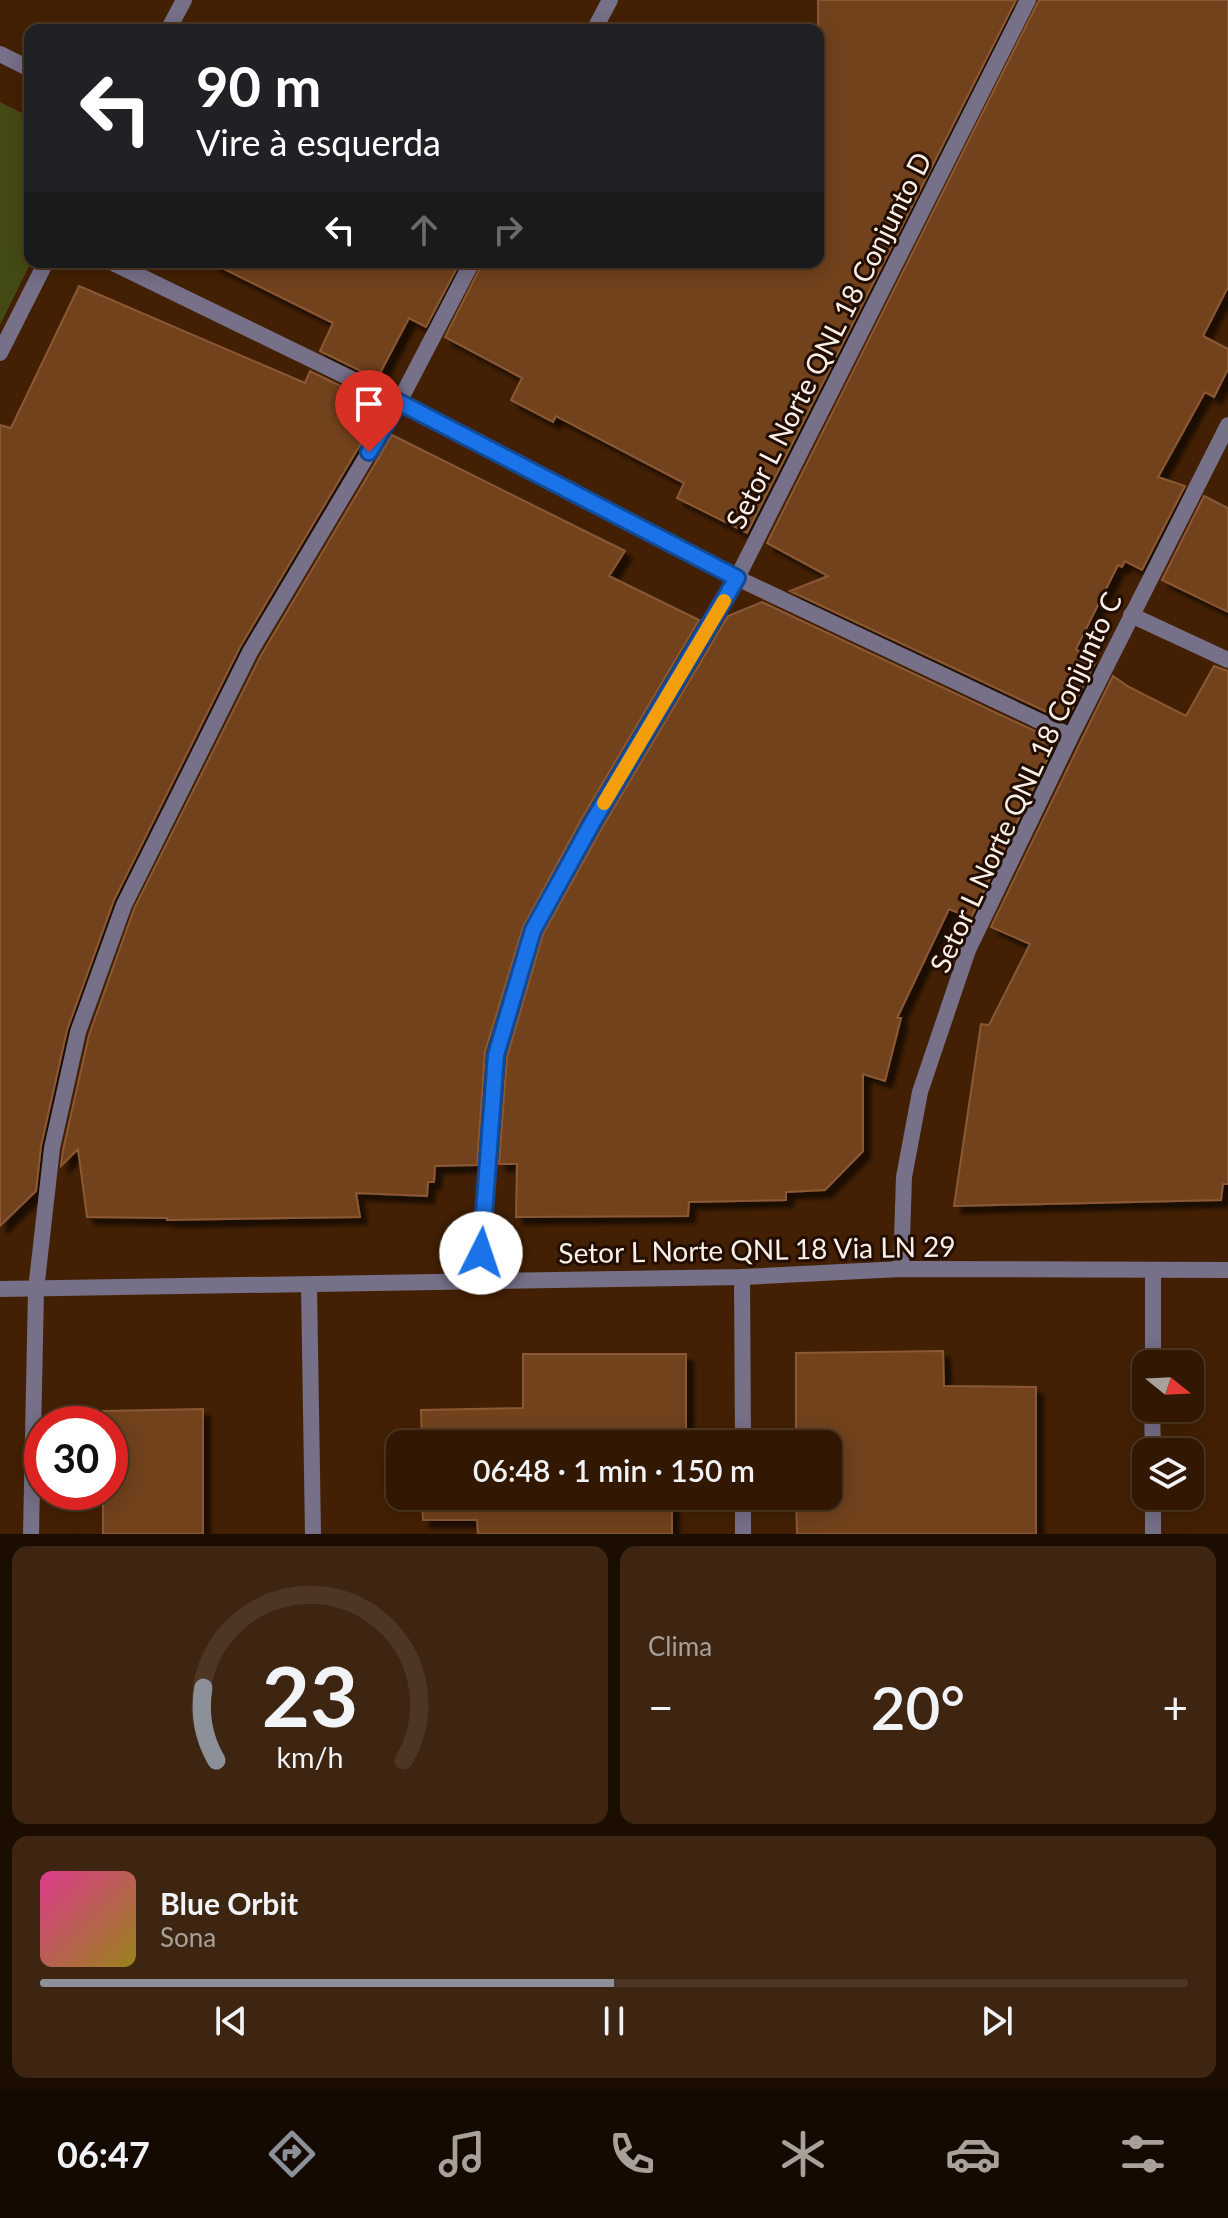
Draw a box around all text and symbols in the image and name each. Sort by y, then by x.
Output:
text: 90 m [196,52,321,119]
icon: left [64,56,168,160]
text: Vire à esquerda [196,120,441,164]
street label: Setor L Norte QNL 18 Conjunto D [718,146,938,534]
icon: left [318,208,362,252]
icon: ahead [402,208,446,252]
icon: right [486,208,530,252]
pin [335,370,403,452]
icon: arrive [347,382,391,426]
street label: Setor L Norte QNL 18 Conjunto C [922,586,1128,978]
position arrow [439,1211,523,1295]
street label: Setor L Norte QNL 18 Via LN 29 [558,1229,956,1269]
north arrow [1132,1350,1204,1422]
map controls [1132,1350,1204,1510]
speed limit sign: 30 [24,1406,128,1510]
button: layers [1132,1438,1204,1510]
text: 06:48 · 1 min · 150 m [473,1452,755,1488]
text: Clima [648,1630,712,1662]
text: 23 [262,1645,358,1745]
text: 20° [871,1671,965,1743]
text: − [648,1681,674,1733]
text: + [1162,1681,1188,1733]
text: km/h [277,1740,343,1774]
text: Blue Orbit [160,1885,298,1921]
text: Sona [160,1921,216,1953]
icon: previous [209,1999,253,2043]
icon: pause [592,1999,636,2043]
icon: next [975,1999,1019,2043]
icon: directions [264,2126,320,2182]
icon: music [434,2126,490,2182]
icon: phone [604,2126,660,2182]
icon: climate [775,2126,831,2182]
icon: car [945,2126,1001,2182]
icon: filters [1115,2126,1171,2182]
text: 06:47 [57,2132,150,2176]

